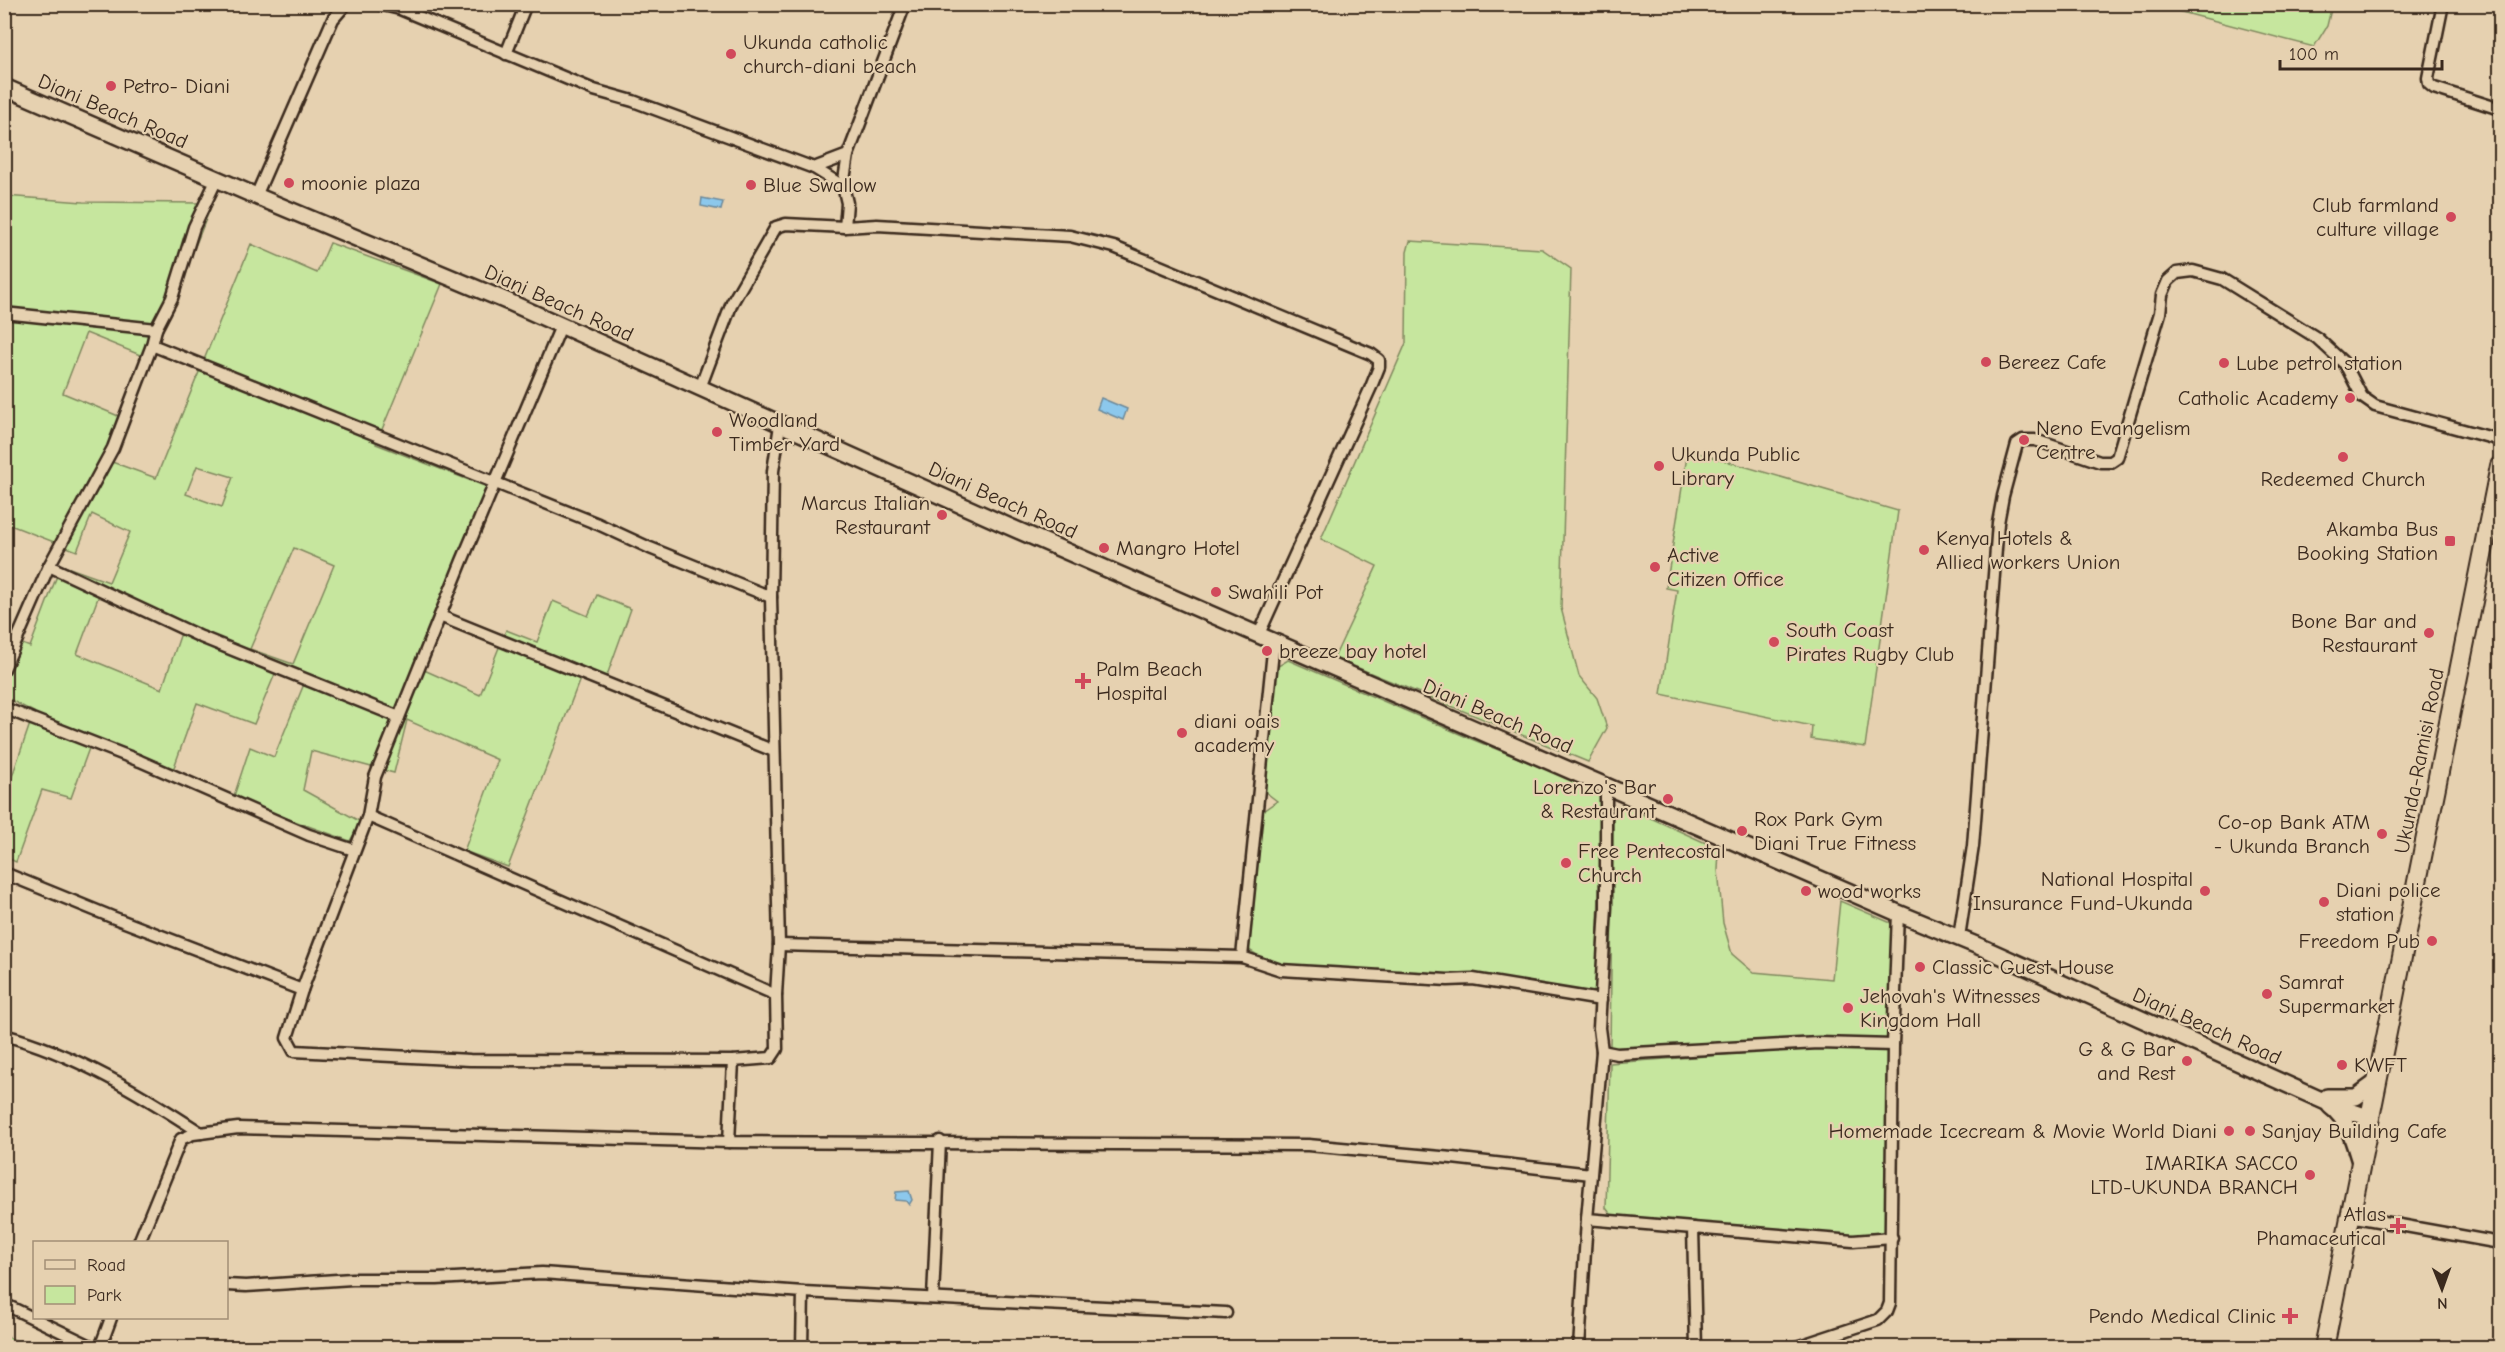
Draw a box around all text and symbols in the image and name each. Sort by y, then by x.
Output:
place label: Ukunda catholic church-diani beach [743,30,917,78]
scale bar [2280,33,2442,71]
text: 100 m [2289,44,2339,65]
marker: Ukunda catholic church-diani beach [724,47,738,61]
street label: Diani Beach Road [35,69,191,153]
place label: Petro- Diani [123,74,230,98]
marker: Petro- Diani [104,79,118,93]
place label: moonie plaza [301,171,421,195]
place label: Blue Swallow [763,173,877,197]
marker: moonie plaza [282,176,296,190]
marker: Blue Swallow [744,178,758,192]
place label: Club farmland culture village [2312,193,2439,241]
marker: Club farmland culture village [2444,210,2458,224]
street label: Diani Beach Road [481,259,637,347]
place label: Bereez Cafe [1998,350,2106,374]
place label: Lube petrol station [2236,351,2403,375]
marker: Bereez Cafe [1979,355,1993,369]
marker: Lube petrol station [2217,356,2231,370]
place label: Catholic Academy [2178,386,2339,410]
marker: Catholic Academy [2343,391,2357,405]
place label: Woodland Timber Yard [729,408,840,456]
place label: Neno Evangelism Centre [2036,416,2191,464]
marker: Woodland Timber Yard [710,425,724,439]
marker: Neno Evangelism Centre [2017,433,2031,447]
place label: Ukunda Public Library [1671,442,1800,490]
marker: Redeemed Church [2336,450,2350,464]
street label: Diani Beach Road [925,456,1081,544]
marker: Ukunda Public Library [1652,459,1666,473]
place label: Redeemed Church [2261,467,2425,491]
place label: Marcus Italian Restaurant [801,491,931,539]
marker: Marcus Italian Restaurant [935,508,949,522]
place label: Akamba Bus Booking Station [2297,517,2438,565]
place label: Kenya Hotels & Allied workers Union [1936,526,2120,574]
marker: Akamba Bus Booking Station [2443,534,2457,548]
place label: Mangro Hotel [1116,536,1240,560]
marker: Mangro Hotel [1097,541,1111,555]
place label: Active Citizen Office [1667,543,1784,591]
marker: Kenya Hotels & Allied workers Union [1917,543,1931,557]
marker: Active Citizen Office [1648,560,1662,574]
place label: Swahili Pot [1228,580,1324,604]
marker: Swahili Pot [1209,585,1223,599]
place label: Bone Bar and Restaurant [2291,609,2418,657]
place label: South Coast Pirates Rugby Club [1786,618,1954,666]
marker: Bone Bar and Restaurant [2422,626,2436,640]
marker: South Coast Pirates Rugby Club [1767,635,1781,649]
place label: breeze bay hotel [1279,639,1427,663]
marker: breeze bay hotel [1260,644,1274,658]
place label: Palm Beach Hospital [1096,657,1202,705]
street label: Ukunda-Ramisi Road [2389,666,2449,856]
marker: Palm Beach Hospital [1074,672,1092,690]
street label: Diani Beach Road [1420,674,1576,758]
place label: diani oais academy [1194,709,1280,757]
marker: diani oais academy [1175,726,1189,740]
place label: Lorenzo's Bar & Restaurant [1533,775,1657,823]
marker: Lorenzo's Bar & Restaurant [1661,792,1675,806]
place label: Rox Park Gym Diani True Fitness [1754,807,1916,855]
place label: Co-op Bank ATM - Ukunda Branch [2214,810,2370,858]
marker: Rox Park Gym Diani True Fitness [1735,824,1749,838]
marker: Co-op Bank ATM - Ukunda Branch [2375,827,2389,841]
place label: Free Pentecostal Church [1578,839,1726,887]
marker: Free Pentecostal Church [1559,856,1573,870]
place label: National Hospital Insurance Fund-Ukunda [1973,867,2193,915]
place label: Diani police station [2336,878,2440,926]
place label: wood works [1818,879,1921,903]
marker: wood works [1799,884,1813,898]
marker: National Hospital Insurance Fund-Ukunda [2198,884,2212,898]
marker: Diani police station [2317,895,2331,909]
place label: Freedom Pub [2299,929,2420,953]
marker: Freedom Pub [2425,934,2439,948]
place label: Classic Guest House [1932,955,2114,979]
marker: Classic Guest House [1913,960,1927,974]
place label: Samrat Supermarket [2279,970,2395,1018]
street label: Diani Beach Road [2129,982,2285,1070]
place label: Jehovah's Witnesses Kingdom Hall [1860,984,2040,1032]
marker: Samrat Supermarket [2260,987,2274,1001]
marker: Jehovah's Witnesses Kingdom Hall [1841,1001,1855,1015]
place label: G & G Bar and Rest [2078,1037,2176,1085]
place label: KWFT [2354,1053,2407,1077]
marker: G & G Bar and Rest [2180,1054,2194,1068]
marker: KWFT [2335,1058,2349,1072]
place label: Homemade Icecream & Movie World Diani [1828,1119,2217,1143]
place label: Sanjay Building Cafe [2262,1119,2447,1143]
marker: Homemade Icecream & Movie World Diani [2222,1124,2236,1138]
marker: Sanjay Building Cafe [2243,1124,2257,1138]
place label: IMARIKA SACCO LTD-UKUNDA BRANCH [2090,1151,2298,1199]
marker: IMARIKA SACCO LTD-UKUNDA BRANCH [2303,1168,2317,1182]
place label: Atlas Phamaceutical [2256,1202,2386,1250]
marker: Atlas Phamaceutical [2391,1219,2405,1233]
legend [33,1241,228,1319]
text: Road [87,1255,126,1276]
north arrow [2412,1259,2472,1319]
text: Park [87,1285,122,1306]
text: N [2437,1294,2448,1312]
place label: Pendo Medical Clinic [2088,1304,2276,1328]
marker: Pendo Medical Clinic [2281,1307,2299,1325]

